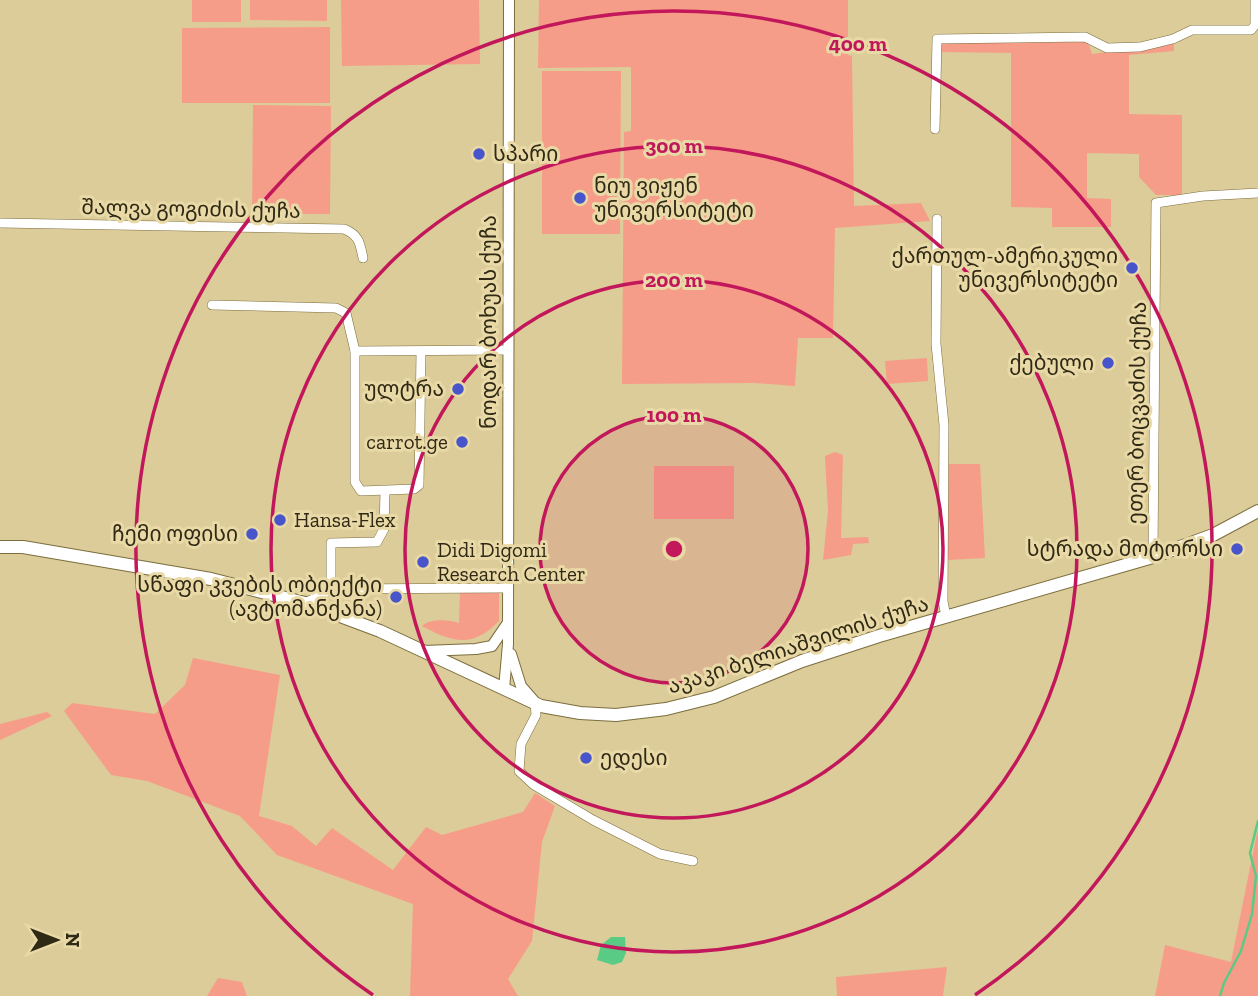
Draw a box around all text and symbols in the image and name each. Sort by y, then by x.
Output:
text: 400 m [829,31,888,56]
text: 300 m [645,133,703,158]
place label: სპარი [493,141,558,166]
marker: სპარი [471,146,487,162]
place label: ნიუ ვიჟენ უნივერსიტეტი [594,173,754,222]
marker: ნიუ ვიჟენ უნივერსიტეტი [572,190,588,206]
street label: შალვა გოგიძის ქუჩა [81,194,301,224]
street label: ნოდარ ბოხუას ქუჩა [476,215,502,429]
place label: ქართულ-ამერიკული უნივერსიტეტი [892,243,1118,292]
marker: ქართულ-ამერიკული უნივერსიტეტი [1124,260,1140,276]
text: 200 m [645,267,703,292]
street label: ეთერ ბოცვაძის ქუჩა [1122,301,1151,525]
place label: ქებული [1009,350,1094,376]
marker: ქებული [1100,355,1116,371]
place label: ულტრა [364,376,444,402]
marker: ულტრა [450,381,466,397]
text: 100 m [647,402,702,427]
place label: carrot.ge [366,429,448,454]
marker: carrot.ge [454,434,470,450]
place label: Hansa-Flex [294,507,396,532]
marker: Hansa-Flex [272,512,288,528]
place label: ჩემი ოფისი [112,521,238,546]
marker: ჩემი ოფისი [244,526,260,542]
place label: სტრადა მოტორსი [1027,536,1223,562]
place label: Didi Digomi Research Center [437,537,586,586]
centre of rings [662,537,686,561]
marker: სტრადა მოტორსი [1229,541,1245,557]
marker: Didi Digomi Research Center [415,554,431,570]
place label: სწაფი კვების ობიექტი (ავტომანქანა) [137,572,382,621]
marker: სწაფი კვების ობიექტი (ავტომანქანა) [388,589,404,605]
street label: აკაკი ბელიაშვილის ქუჩა [664,590,932,700]
place label: ედესი [600,745,668,771]
marker: ედესი [578,750,594,766]
north arrow [21,905,91,975]
text: N [61,933,84,947]

